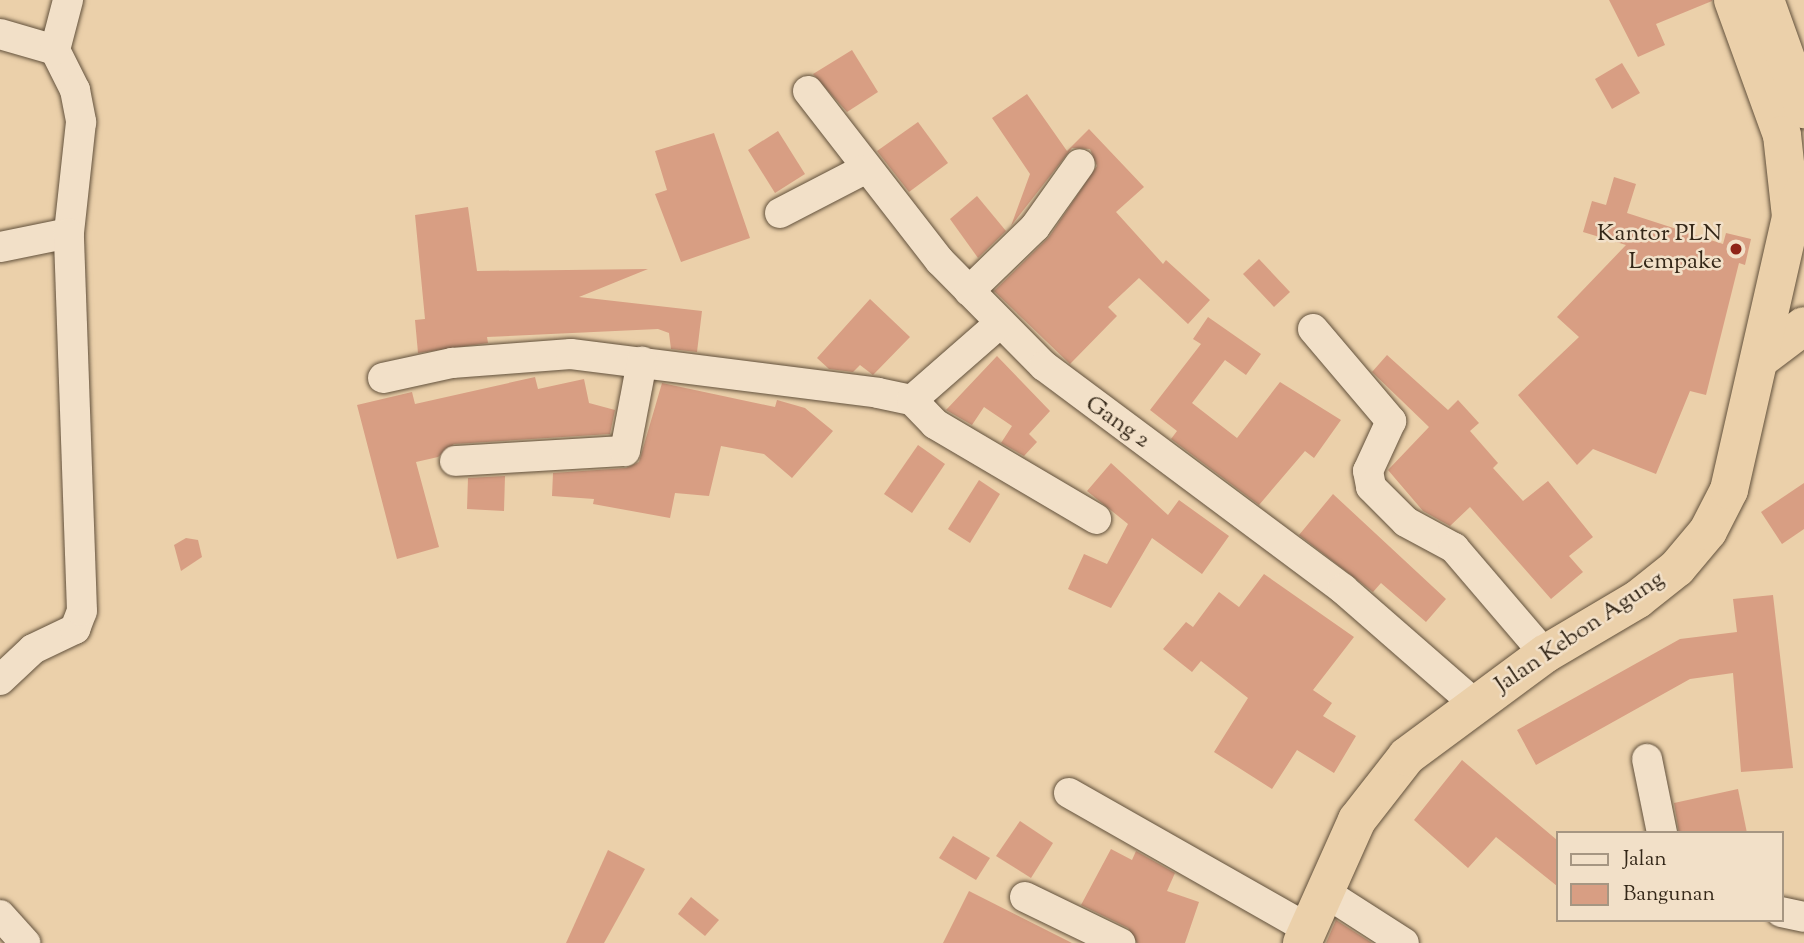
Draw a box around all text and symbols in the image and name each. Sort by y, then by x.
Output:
place label: Kantor PLN Lempake [1597,221,1722,277]
marker: Kantor PLN Lempake [1728,241,1744,257]
street label: Gang 2 [1079,390,1155,456]
street label: Jalan Kebon Agung [1490,566,1670,700]
legend [1556,831,1783,922]
text: Jalan [1623,845,1667,875]
text: Bangunan [1623,880,1715,910]

